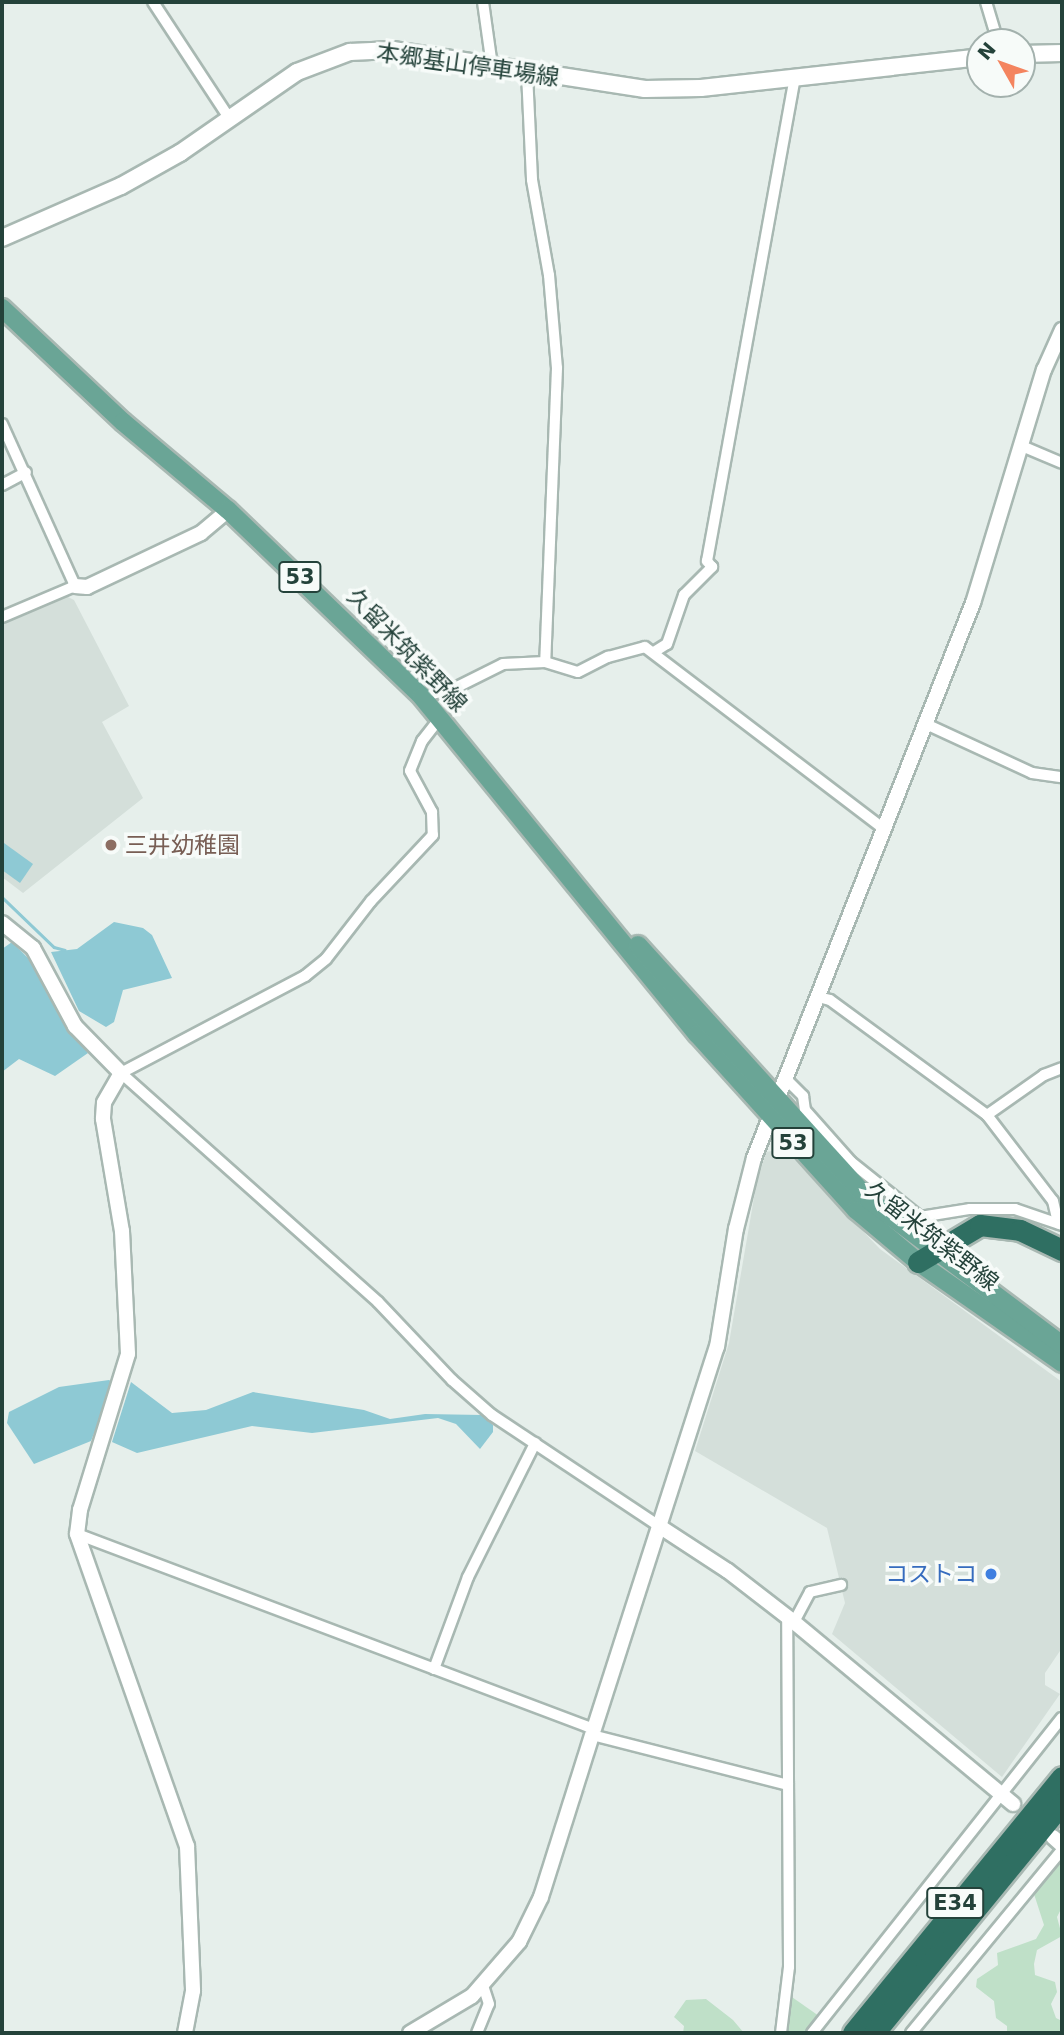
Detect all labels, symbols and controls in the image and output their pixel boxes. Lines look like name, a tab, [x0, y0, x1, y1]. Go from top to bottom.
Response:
north arrow	[966, 28, 1036, 98]
text: N	[973, 38, 1000, 64]
street label: 本郷基山停車場線	[375, 39, 561, 91]
road number: 53	[277, 560, 323, 594]
street label: 久留米筑紫野線	[341, 583, 473, 717]
place label: 三井幼稚園	[125, 831, 240, 859]
marker: 三井幼稚園	[103, 837, 119, 853]
road number: 53	[770, 1126, 816, 1160]
street label: 久留米筑紫野線	[860, 1176, 1004, 1296]
place label: コストコ	[885, 1560, 977, 1588]
marker: コストコ	[983, 1566, 999, 1582]
road number: E34	[925, 1885, 985, 1920]

